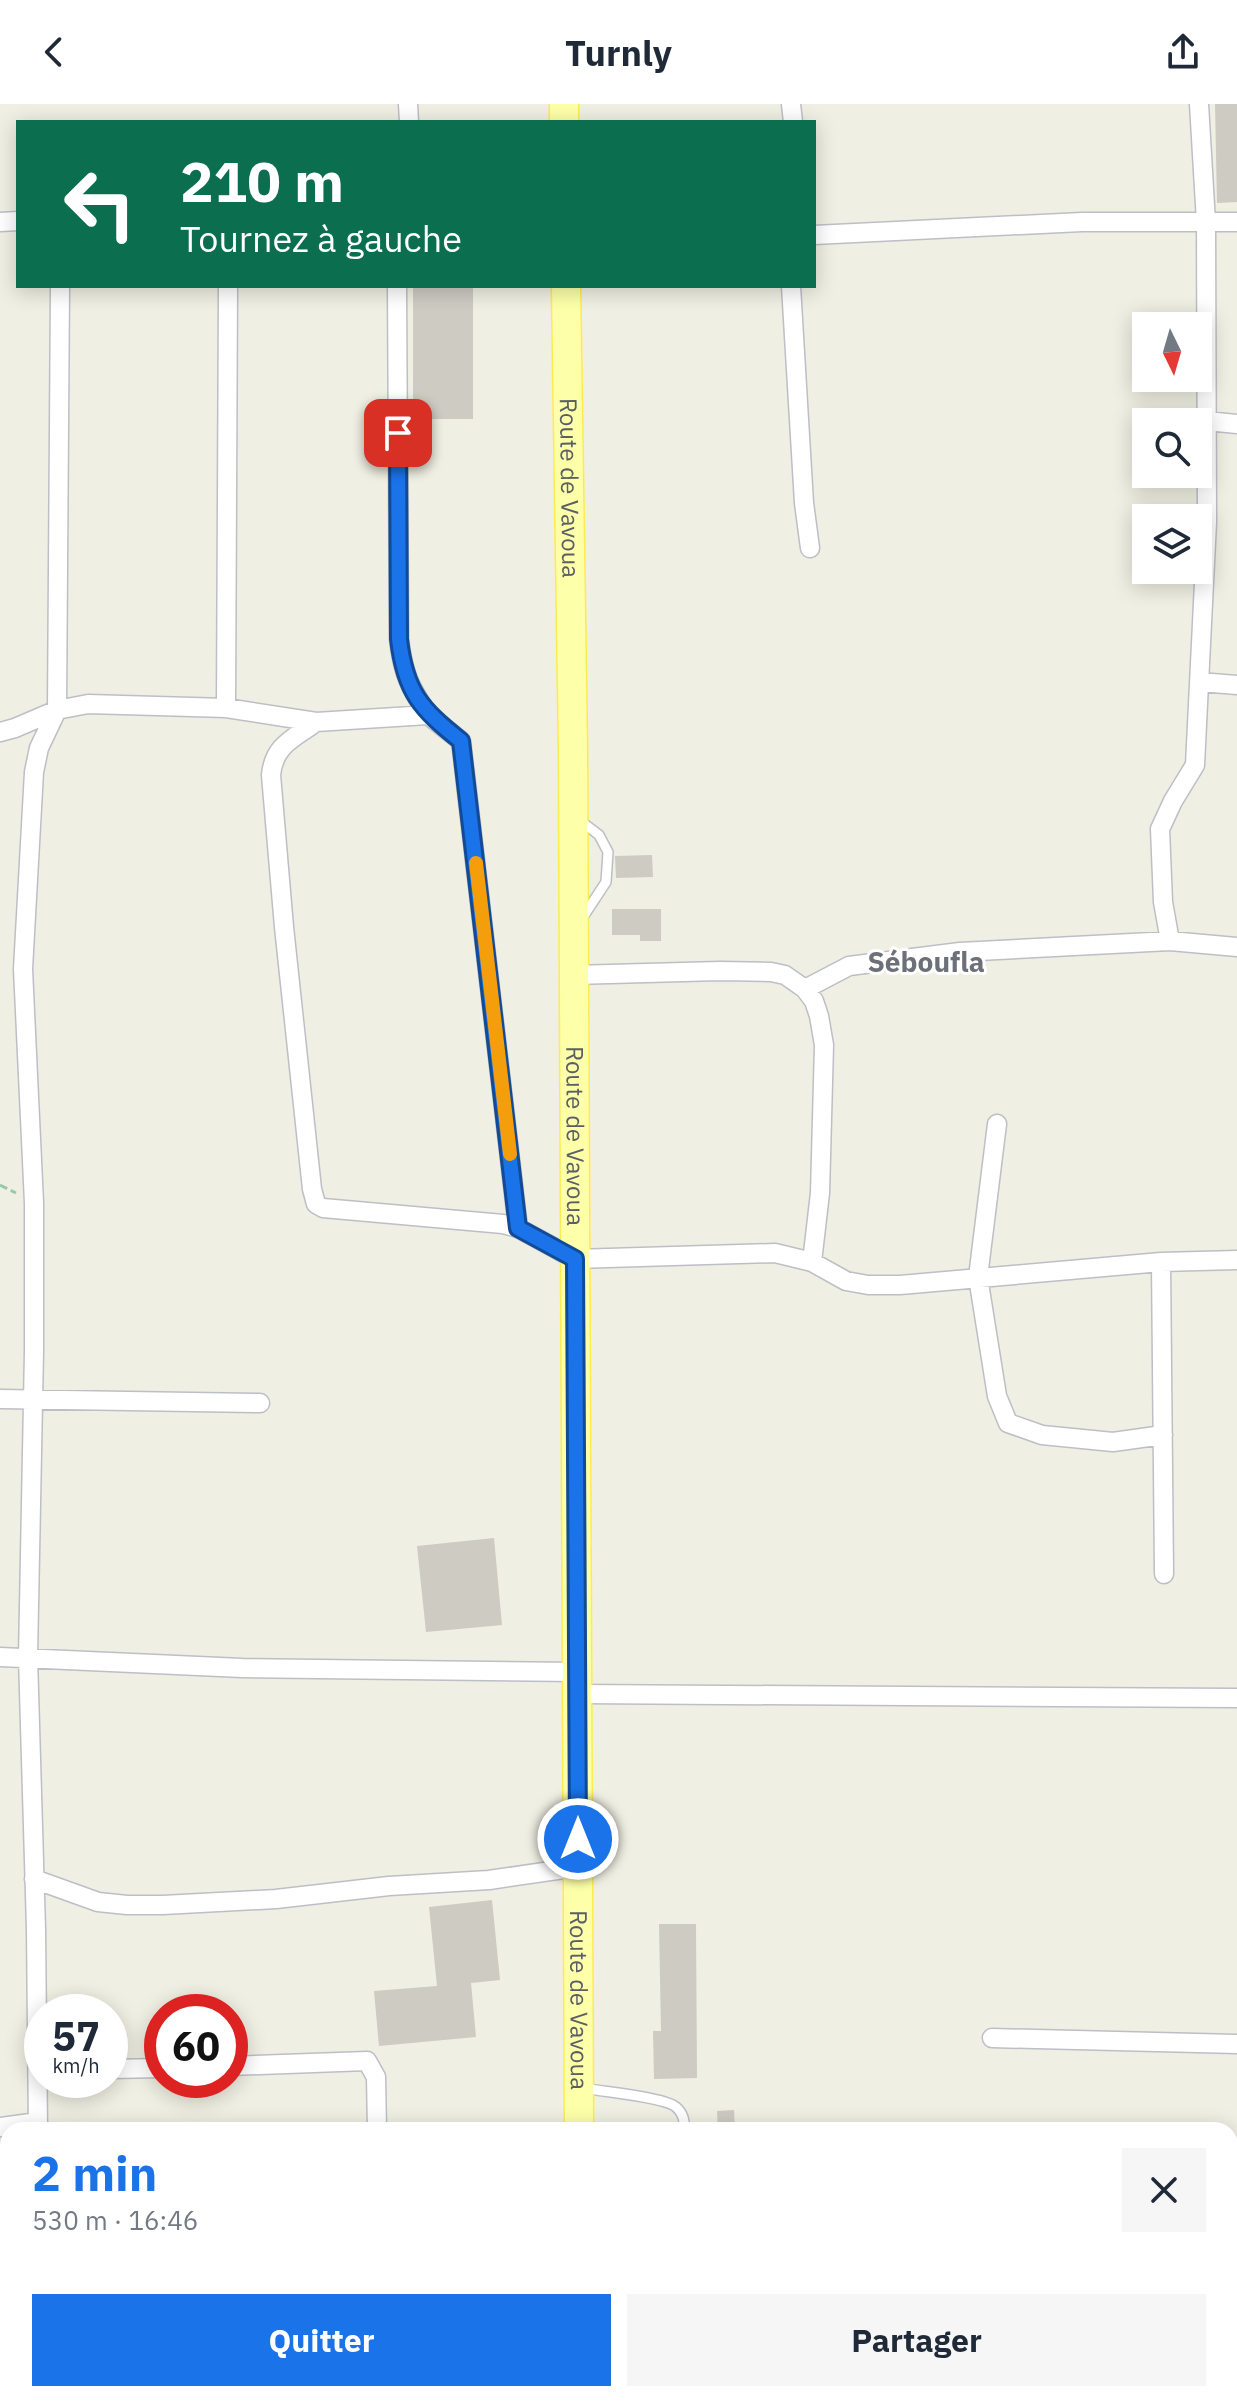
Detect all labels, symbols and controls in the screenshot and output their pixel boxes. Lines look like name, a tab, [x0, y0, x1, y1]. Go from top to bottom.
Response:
text: Turnly	[565, 29, 672, 76]
icon: back	[32, 30, 76, 74]
icon: share	[1161, 30, 1205, 74]
text: 210 m	[180, 145, 344, 217]
icon: left	[48, 152, 152, 256]
text: Tournez à gauche	[180, 215, 462, 262]
north arrow	[1132, 312, 1212, 392]
map controls	[1132, 312, 1212, 584]
street label: Route de Vavoua	[553, 398, 587, 578]
pin	[364, 399, 432, 467]
button: search	[1132, 408, 1212, 488]
icon: arrive	[376, 411, 420, 455]
button: layers	[1132, 504, 1212, 584]
district label: Séboufla	[867, 943, 985, 980]
street label: Route de Vavoua	[559, 1046, 592, 1226]
position arrow	[536, 1797, 620, 1881]
street label: Route de Vavoua	[563, 1910, 596, 2090]
speed limit sign: 60	[144, 1994, 248, 2098]
text: 57	[52, 2010, 100, 2062]
text: km/h	[52, 2052, 100, 2079]
text: 2 min	[32, 2142, 157, 2204]
button: close	[1122, 2148, 1206, 2232]
text: 530 m · 16:46	[32, 2203, 198, 2237]
button: Quitter	[32, 2294, 611, 2386]
button: Partager	[627, 2294, 1206, 2386]

